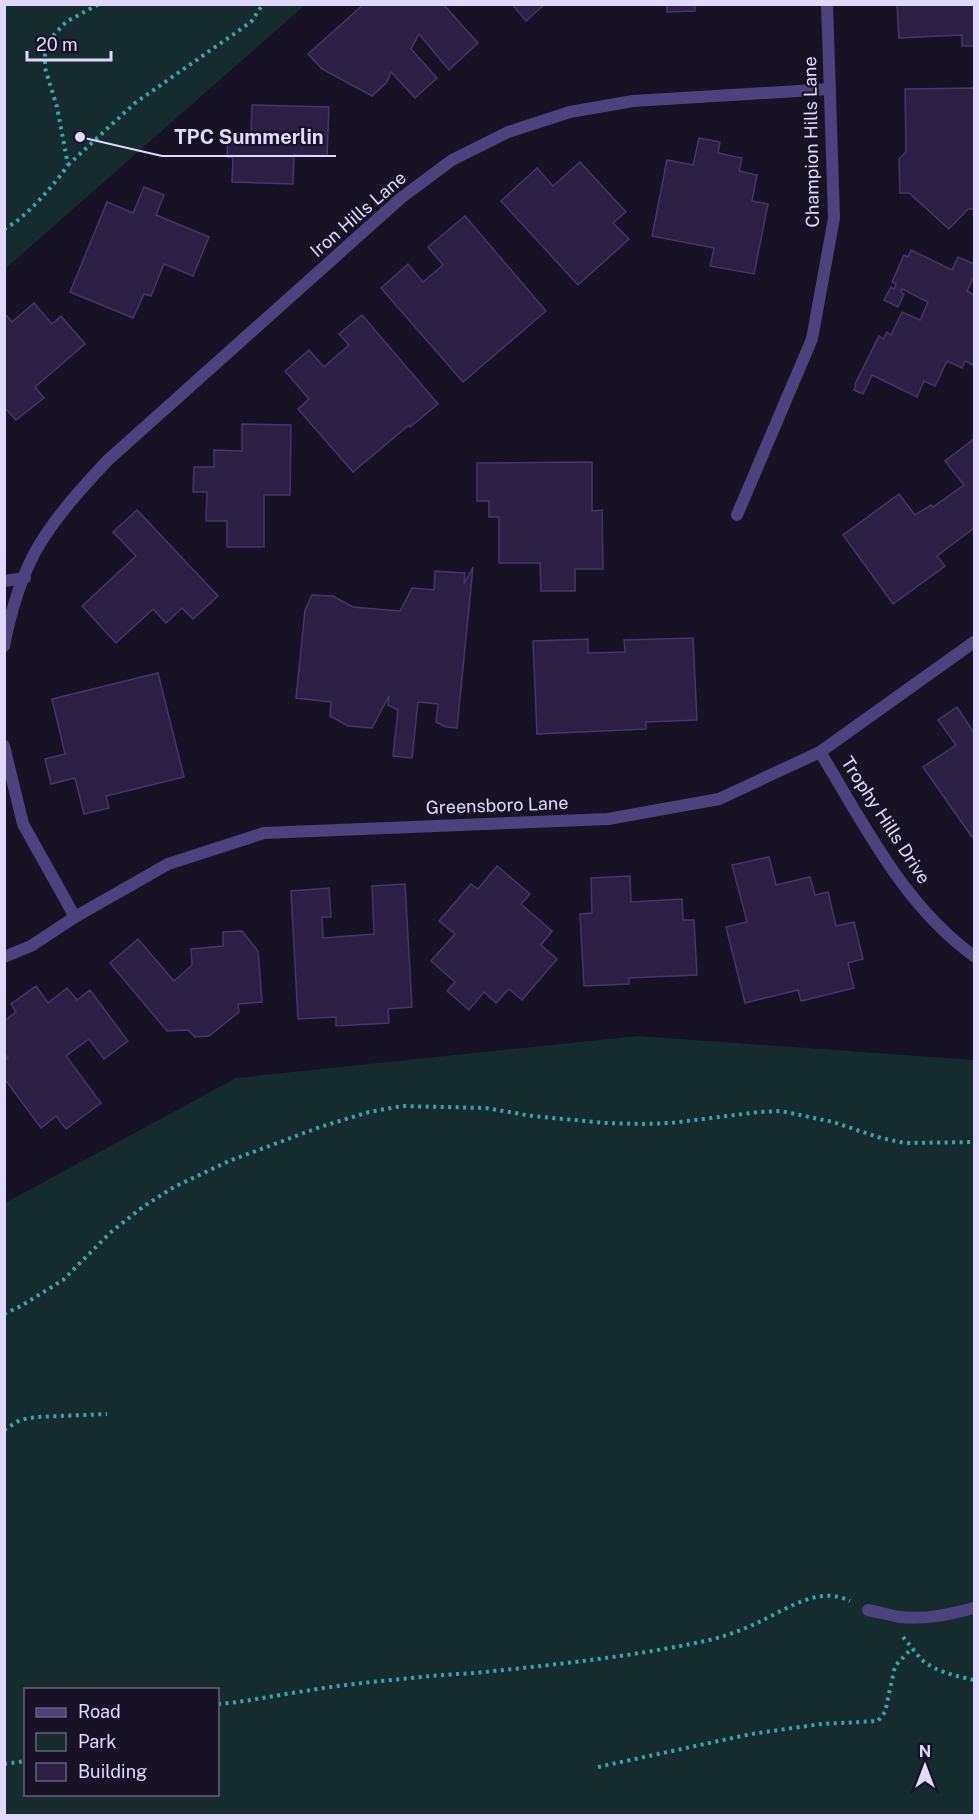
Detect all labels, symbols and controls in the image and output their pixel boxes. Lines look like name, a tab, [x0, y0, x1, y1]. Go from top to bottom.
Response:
scale bar	[27, 24, 111, 62]
text: 20 m	[36, 34, 78, 55]
street label: Champion Hills Lane	[799, 56, 823, 228]
callout: TPC Summerlin	[162, 118, 336, 156]
text: TPC Summerlin	[174, 125, 324, 149]
street label: Iron Hills Lane	[306, 167, 410, 261]
street label: Trophy Hills Drive	[837, 753, 935, 887]
street label: Greensboro Lane	[425, 792, 569, 818]
legend	[24, 1688, 219, 1796]
text: Road	[78, 1701, 121, 1722]
text: Park	[78, 1731, 116, 1752]
north arrow	[895, 1736, 955, 1796]
text: N	[919, 1742, 931, 1761]
text: Building	[78, 1761, 147, 1782]

